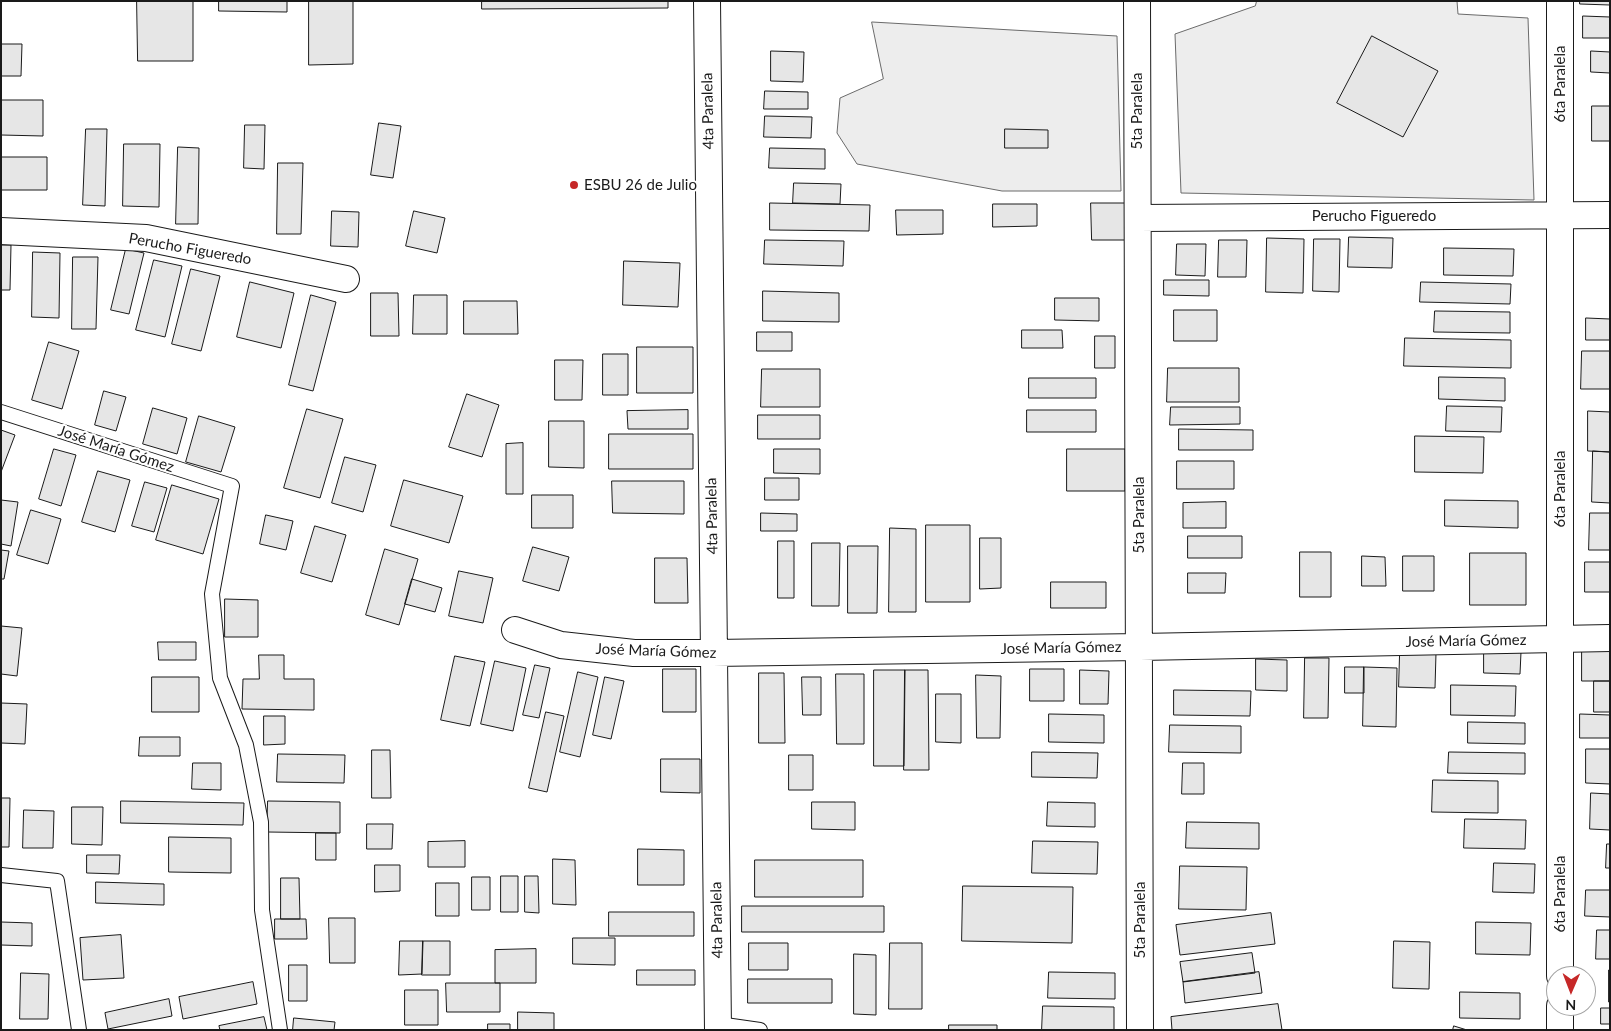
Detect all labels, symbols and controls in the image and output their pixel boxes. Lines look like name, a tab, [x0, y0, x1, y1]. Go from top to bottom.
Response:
street label: 6ta Paralela	[1551, 46, 1569, 122]
street label: 4ta Paralela	[698, 72, 718, 150]
street label: 5ta Paralela	[1128, 73, 1146, 149]
place label: ESBU 26 de Julio	[584, 176, 697, 194]
marker: ESBU 26 de Julio	[568, 179, 580, 191]
street label: Perucho Figueredo	[1312, 207, 1436, 225]
street label: Perucho Figueredo	[127, 229, 253, 269]
street label: José María Gómez	[56, 422, 176, 476]
street label: 6ta Paralela	[1551, 451, 1569, 527]
street label: 4ta Paralela	[702, 477, 722, 555]
street label: 5ta Paralela	[1130, 477, 1148, 553]
street label: José María Gómez	[1405, 631, 1527, 651]
street label: José María Gómez	[1000, 638, 1122, 658]
street label: José María Gómez	[595, 640, 717, 662]
street label: 6ta Paralela	[1551, 856, 1569, 932]
street label: 4ta Paralela	[707, 881, 727, 959]
street label: 5ta Paralela	[1131, 882, 1149, 958]
north arrow	[1546, 966, 1596, 1016]
text: N	[1565, 997, 1576, 1014]

